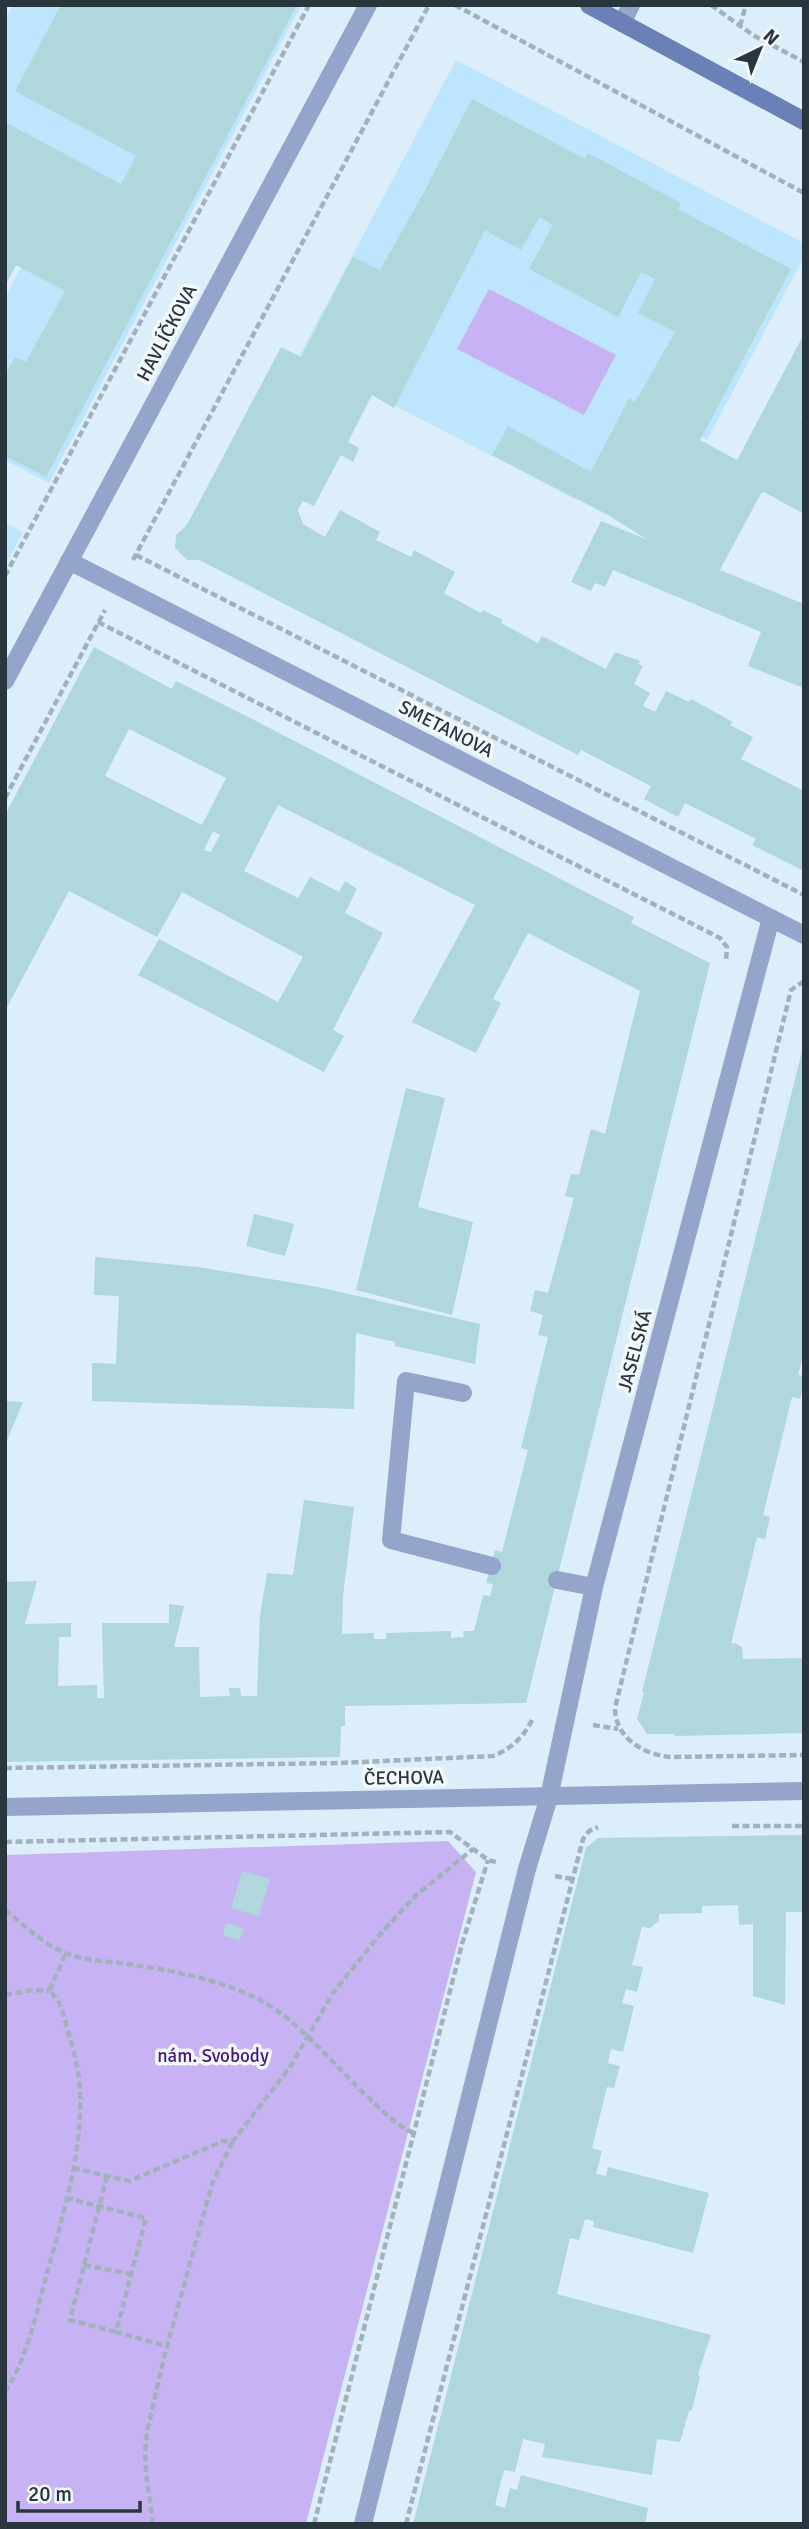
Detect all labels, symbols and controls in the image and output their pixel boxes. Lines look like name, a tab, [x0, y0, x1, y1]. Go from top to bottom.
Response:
north arrow	[725, 14, 795, 84]
text: N	[758, 24, 784, 51]
street label: HAVLÍČKOVA	[131, 280, 203, 385]
street label: SMETANOVA	[395, 695, 498, 763]
street label: JASELSKÁ	[612, 1307, 658, 1395]
street label: ČECHOVA	[364, 1764, 445, 1791]
park label: nám. Svobody	[157, 2044, 269, 2068]
scale bar	[18, 2470, 140, 2514]
text: 20 m	[28, 2481, 72, 2507]

